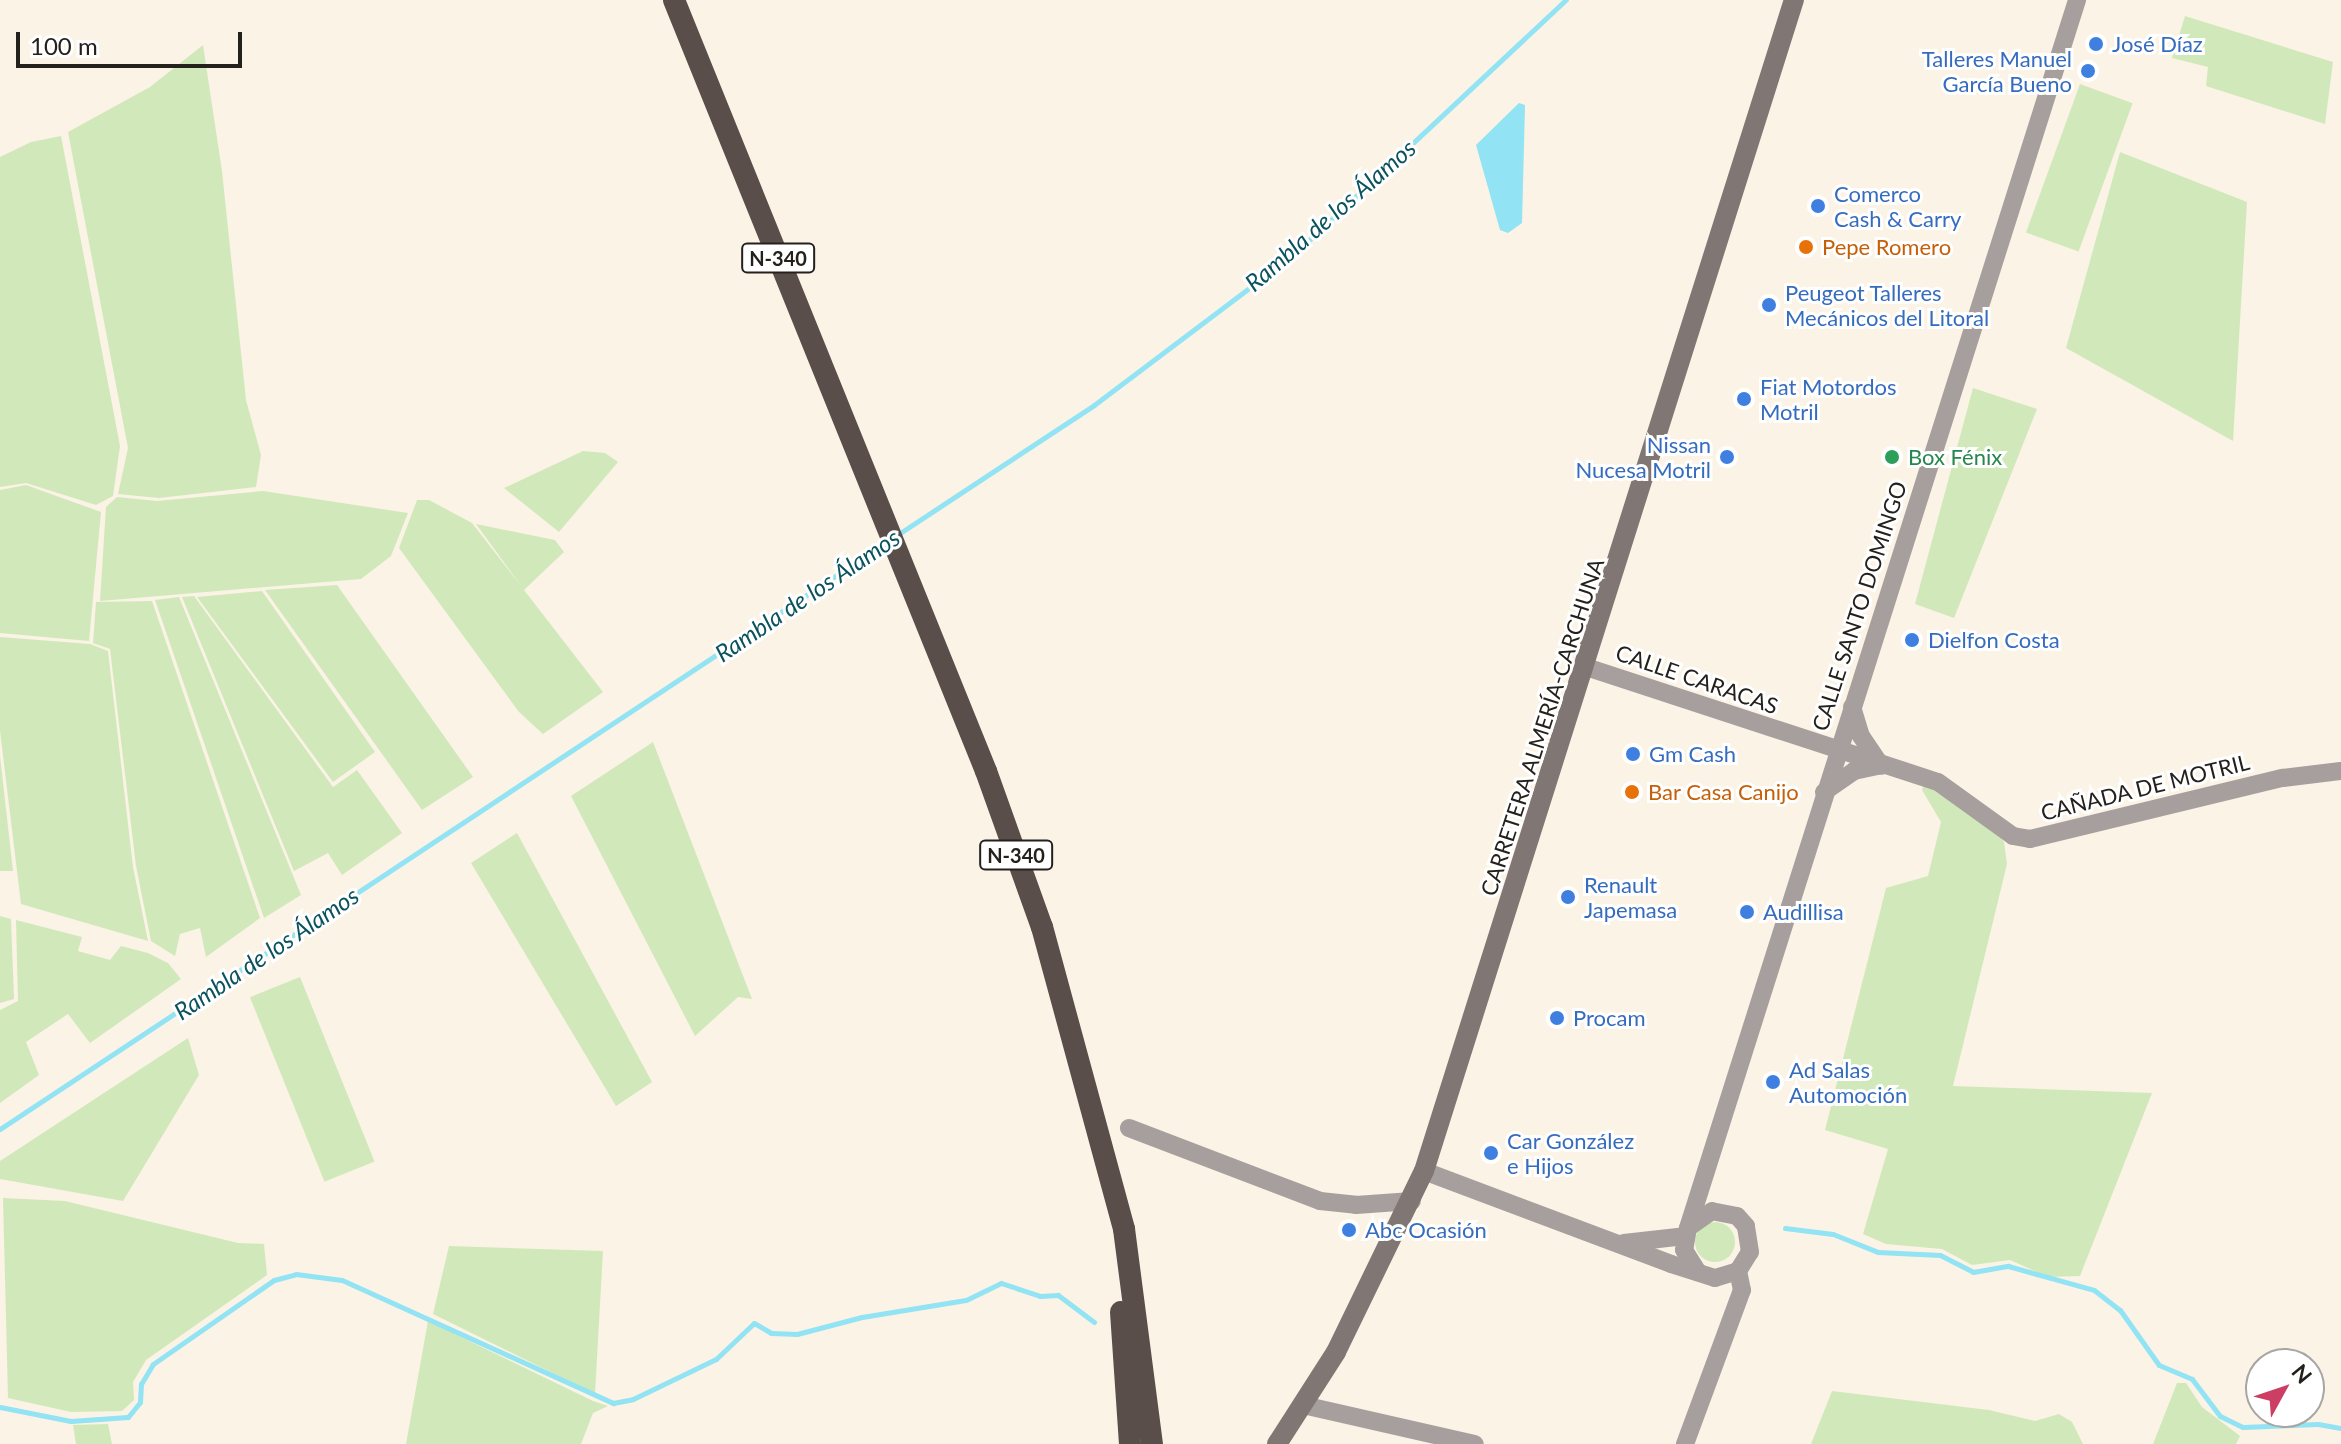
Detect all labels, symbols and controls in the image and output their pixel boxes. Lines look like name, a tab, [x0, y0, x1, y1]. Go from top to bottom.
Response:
scale bar	[20, 16, 246, 66]
text: 100 m	[30, 31, 98, 60]
place label: José Díaz	[2112, 31, 2203, 57]
marker: José Díaz	[2087, 35, 2105, 53]
place label: Talleres Manuel García Bueno	[1922, 45, 2072, 96]
marker: Talleres Manuel García Bueno	[2079, 62, 2097, 80]
water label: Rambla de los Álamos	[1239, 133, 1421, 297]
place label: Comerco Cash & Carry	[1834, 180, 1961, 232]
marker: Comerco Cash & Carry	[1809, 197, 1827, 215]
place label: Pepe Romero	[1822, 234, 1951, 260]
marker: Pepe Romero	[1797, 238, 1815, 256]
road number: N-340	[740, 242, 816, 274]
place label: Peugeot Talleres Mecánicos del Litoral	[1785, 279, 1989, 330]
marker: Peugeot Talleres Mecánicos del Litoral	[1760, 296, 1778, 314]
place label: Fiat Motordos Motril	[1760, 373, 1897, 424]
marker: Fiat Motordos Motril	[1735, 390, 1753, 408]
place label: Nissan Nucesa Motril	[1575, 431, 1711, 482]
place label: Box Fénix	[1908, 444, 2002, 470]
marker: Nissan Nucesa Motril	[1718, 448, 1736, 466]
marker: Box Fénix	[1883, 448, 1901, 466]
street label: CALLE SANTO DOMINGO	[1806, 478, 1912, 734]
water label: Rambla de los Álamos	[709, 522, 905, 668]
street label: CARRETERA ALMERÍA-CARCHUNA	[1475, 554, 1609, 900]
place label: Dielfon Costa	[1928, 627, 2060, 653]
marker: Dielfon Costa	[1903, 631, 1921, 649]
street label: CALLE CARACAS	[1612, 639, 1782, 719]
place label: Gm Cash	[1649, 741, 1736, 767]
marker: Gm Cash	[1624, 745, 1642, 763]
street label: CAÑADA DE MOTRIL	[2038, 748, 2252, 826]
place label: Bar Casa Canijo	[1648, 779, 1799, 805]
marker: Bar Casa Canijo	[1623, 783, 1641, 801]
road number: N-340	[978, 839, 1054, 871]
place label: Renault Japemasa	[1584, 871, 1677, 922]
water label: Rambla de los Álamos	[168, 880, 364, 1026]
marker: Renault Japemasa	[1559, 888, 1577, 906]
place label: Audillisa	[1763, 899, 1844, 925]
marker: Audillisa	[1738, 903, 1756, 921]
place label: Procam	[1573, 1005, 1646, 1031]
marker: Procam	[1548, 1009, 1566, 1027]
place label: Ad Salas Automoción	[1789, 1056, 1907, 1108]
marker: Ad Salas Automoción	[1764, 1073, 1782, 1091]
place label: Car González e Hijos	[1507, 1127, 1635, 1178]
marker: Car González e Hijos	[1482, 1144, 1500, 1162]
place label: Abc Ocasión	[1365, 1217, 1487, 1243]
marker: Abc Ocasión	[1340, 1221, 1358, 1239]
north arrow	[2245, 1348, 2325, 1428]
text: N	[2286, 1358, 2318, 1389]

